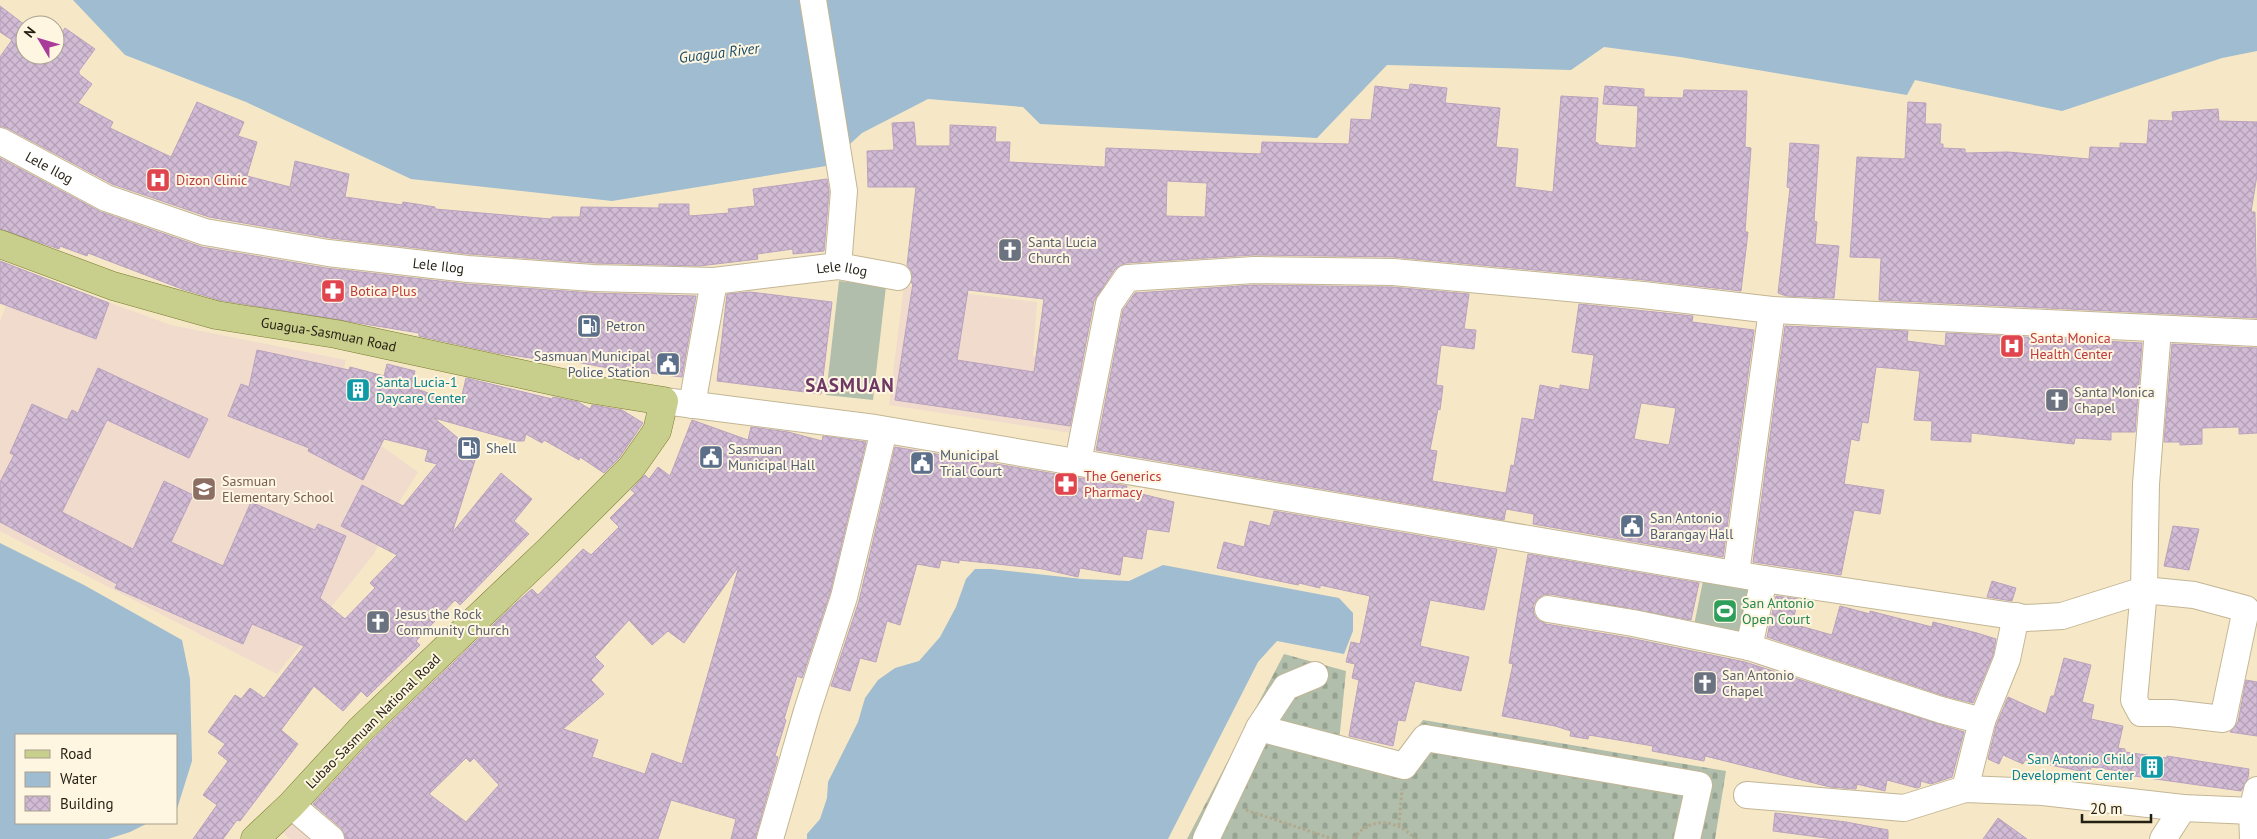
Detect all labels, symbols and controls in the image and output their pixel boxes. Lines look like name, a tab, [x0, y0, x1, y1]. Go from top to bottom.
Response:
north arrow	[15, 15, 65, 65]
text: N	[20, 23, 40, 41]
water label: Guagua River	[678, 38, 761, 67]
street label: Lele Ilog	[22, 147, 76, 188]
hospital icon: Dizon Clinic	[145, 167, 171, 193]
place label: Dizon Clinic	[176, 171, 247, 189]
place label: Santa Lucia Church	[1028, 233, 1097, 267]
church icon: Santa Lucia Church	[997, 237, 1023, 263]
street label: Lele Ilog	[412, 254, 465, 278]
street label: Lele Ilog	[815, 257, 869, 280]
pharmacy icon: Botica Plus	[320, 278, 346, 304]
place label: Botica Plus	[350, 282, 417, 300]
street label: Guagua-Sasmuan Road	[260, 313, 398, 356]
fuel station icon: Petron	[576, 313, 602, 339]
place label: Petron	[606, 317, 645, 335]
place label: Santa Monica Health Center	[2030, 329, 2113, 363]
hospital icon: Santa Monica Health Center	[1999, 333, 2025, 359]
place label: Sasmuan Municipal Police Station	[534, 347, 650, 381]
public building icon: Sasmuan Municipal Police Station	[655, 351, 681, 377]
place label: Santa Lucia-1 Daycare Center	[376, 373, 466, 407]
district label: SASMUAN	[805, 373, 895, 397]
building icon: Santa Lucia-1 Daycare Center	[345, 377, 371, 403]
place label: Santa Monica Chapel	[2074, 383, 2155, 417]
church icon: Santa Monica Chapel	[2044, 387, 2070, 413]
fuel station icon: Shell	[456, 435, 482, 461]
place label: Shell	[486, 439, 516, 457]
place label: Sasmuan Municipal Hall	[728, 440, 815, 474]
public building icon: Sasmuan Municipal Hall	[698, 444, 724, 470]
place label: Municipal Trial Court	[940, 446, 1002, 480]
public building icon: Municipal Trial Court	[909, 450, 935, 476]
place label: The Generics Pharmacy	[1084, 467, 1162, 501]
pharmacy icon: The Generics Pharmacy	[1053, 471, 1079, 497]
place label: Sasmuan Elementary School	[222, 472, 334, 506]
school or university icon: Sasmuan Elementary School	[191, 476, 217, 502]
place label: San Antonio Barangay Hall	[1650, 509, 1733, 543]
public building icon: San Antonio Barangay Hall	[1619, 513, 1645, 539]
place label: San Antonio Open Court	[1742, 594, 1814, 628]
sports icon: San Antonio Open Court	[1712, 598, 1738, 624]
place label: Jesus the Rock Community Church	[395, 605, 509, 639]
church icon: Jesus the Rock Community Church	[365, 609, 391, 635]
street label: Lubao-Sasmuan National Road	[302, 650, 444, 792]
place label: San Antonio Chapel	[1722, 666, 1794, 700]
church icon: San Antonio Chapel	[1692, 670, 1718, 696]
legend	[15, 734, 178, 824]
text: Road	[60, 744, 92, 763]
place label: San Antonio Child Development Center	[2012, 750, 2134, 784]
building icon: San Antonio Child Development Center	[2139, 754, 2165, 780]
text: Water	[60, 769, 97, 788]
scale bar	[2082, 792, 2151, 824]
text: Building	[60, 794, 114, 813]
text: 20 m	[2090, 799, 2123, 818]

